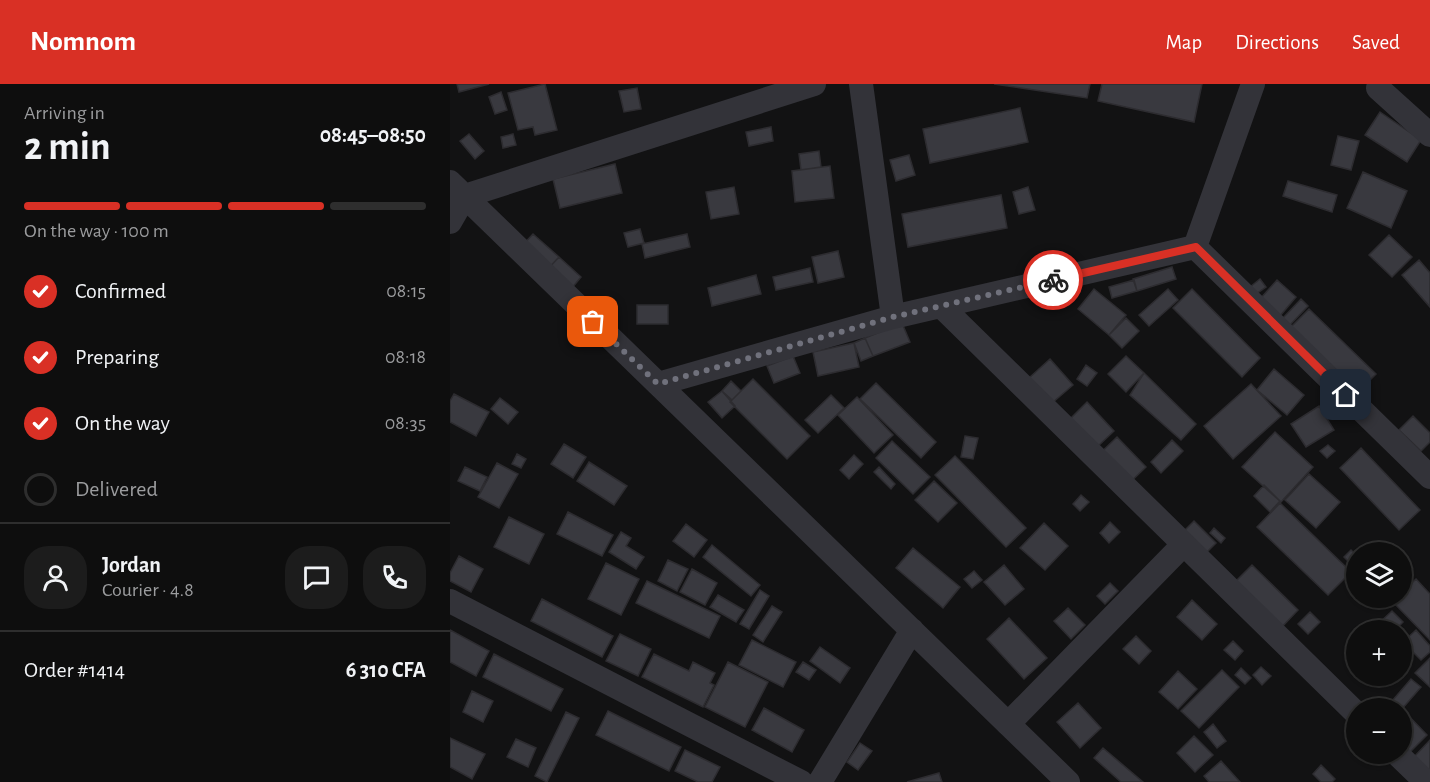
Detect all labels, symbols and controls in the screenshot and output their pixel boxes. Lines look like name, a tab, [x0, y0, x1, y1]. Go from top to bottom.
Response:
text: Nomnom	[30, 28, 136, 56]
text: Map	[1166, 32, 1202, 53]
text: Directions	[1235, 32, 1319, 53]
text: Saved	[1352, 32, 1400, 53]
text: Arriving in	[24, 103, 105, 123]
text: 08:45–08:50	[320, 124, 426, 146]
text: 2 min	[24, 128, 111, 167]
text: On the way · 100 m	[24, 221, 169, 241]
courier	[1023, 250, 1083, 310]
icon: bike	[1037, 264, 1070, 297]
icon: check	[24, 275, 57, 308]
text: Confirmed	[75, 280, 166, 302]
text: 08:15	[386, 281, 426, 301]
pin	[567, 296, 618, 347]
icon: bag	[576, 305, 609, 338]
icon: check	[24, 341, 57, 374]
text: Preparing	[75, 346, 159, 368]
text: 08:18	[385, 347, 426, 367]
pin	[1320, 369, 1371, 420]
icon: home	[1329, 378, 1362, 411]
icon: check	[24, 407, 57, 440]
text: On the way	[75, 412, 170, 434]
text: 08:35	[385, 413, 426, 433]
text: Delivered	[75, 478, 158, 500]
map controls	[1346, 542, 1412, 764]
button: layers	[1346, 542, 1412, 608]
button: person	[24, 546, 87, 609]
button: chat	[285, 546, 348, 609]
button: phone	[363, 546, 426, 609]
text: Jordan	[102, 554, 161, 576]
text: Courier · 4.8	[102, 580, 194, 600]
button: +	[1346, 620, 1412, 686]
text: Order #1414	[24, 659, 125, 681]
text: 6 310 CFA	[346, 659, 426, 681]
button: −	[1346, 698, 1412, 764]

